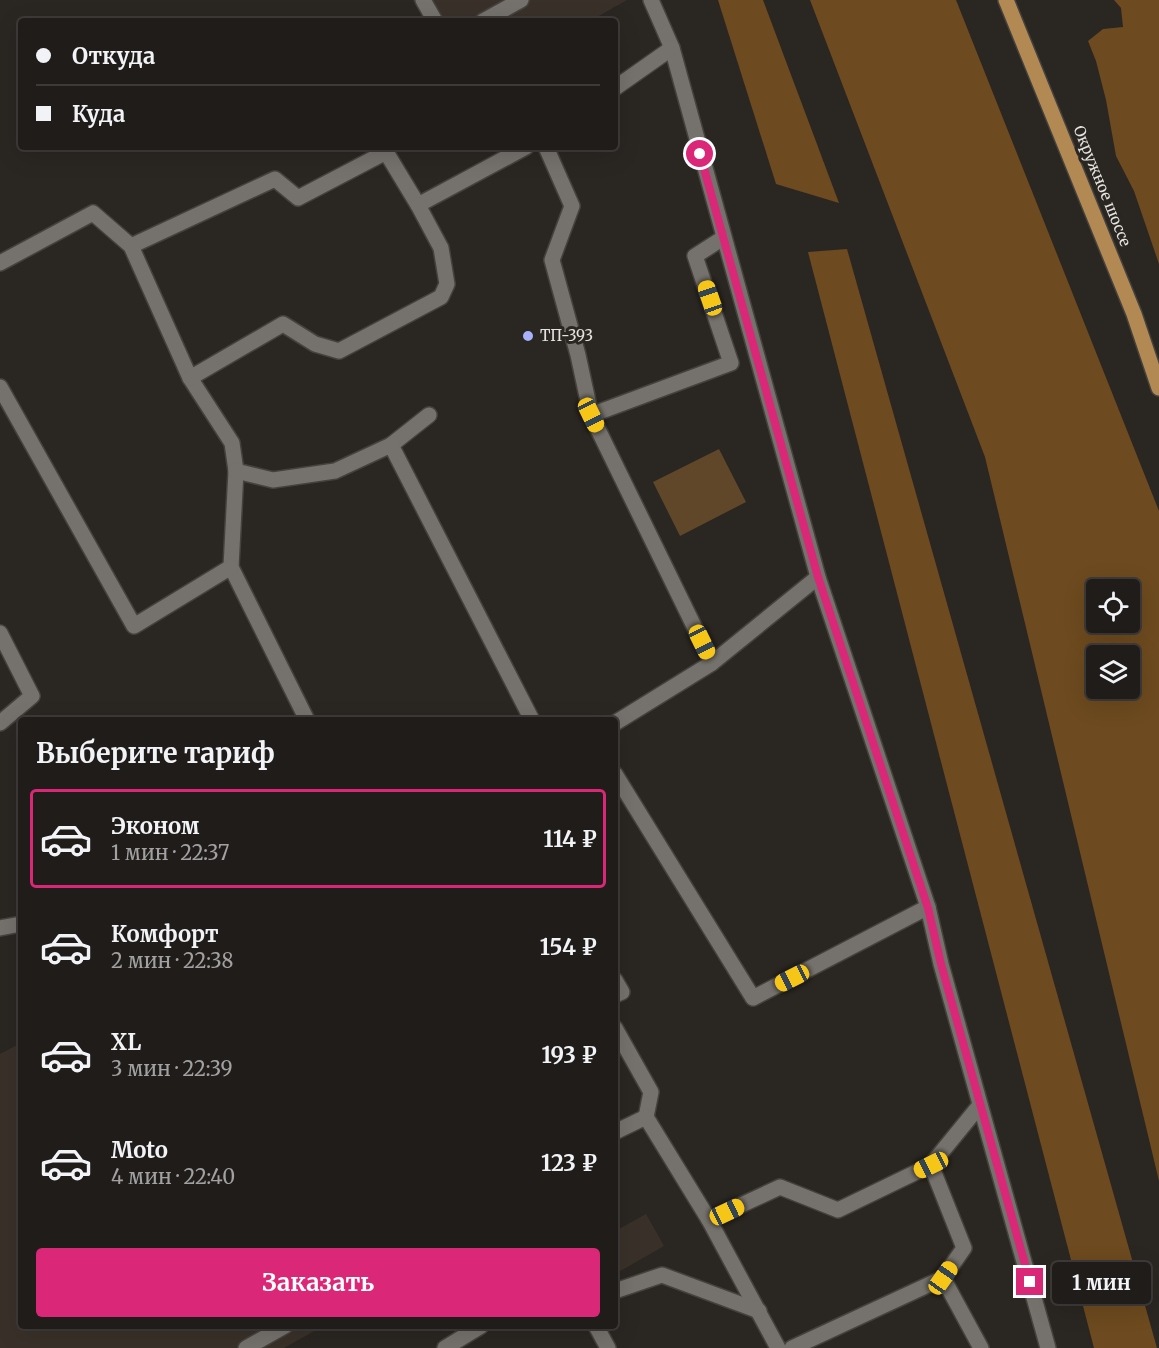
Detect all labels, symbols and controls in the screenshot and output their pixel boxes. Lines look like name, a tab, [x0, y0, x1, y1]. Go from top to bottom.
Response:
text: Откуда	[72, 42, 155, 70]
text: Куда	[72, 100, 125, 128]
street label: Окружное шоссе	[1070, 123, 1135, 249]
route start	[686, 140, 713, 167]
car	[696, 278, 724, 318]
place label: ТП-393	[540, 326, 593, 345]
marker: ТП-393	[521, 329, 535, 343]
car	[575, 395, 607, 435]
map controls	[1086, 579, 1140, 699]
button: locate	[1086, 579, 1140, 633]
car	[686, 622, 718, 662]
button: layers	[1086, 645, 1140, 699]
text: Выберите тариф	[36, 736, 275, 770]
icon: car	[39, 812, 93, 866]
text: Эконом	[111, 812, 199, 840]
text: 114 ₽	[543, 825, 597, 853]
text: 1 мин · 22:37	[111, 840, 230, 865]
icon: car	[39, 920, 93, 974]
text: Комфорт	[111, 920, 219, 948]
text: 154 ₽	[540, 933, 597, 961]
text: 2 мин · 22:38	[111, 948, 233, 973]
car	[772, 962, 812, 994]
icon: car	[39, 1028, 93, 1082]
text: XL	[111, 1028, 141, 1056]
text: 193 ₽	[541, 1041, 597, 1069]
text: 3 мин · 22:39	[111, 1056, 233, 1081]
icon: car	[39, 1136, 93, 1190]
text: Moto	[111, 1136, 168, 1164]
text: 123 ₽	[541, 1149, 597, 1177]
car	[911, 1149, 951, 1181]
text: 4 мин · 22:40	[111, 1164, 235, 1189]
car	[707, 1196, 747, 1228]
button: Заказать	[36, 1248, 600, 1317]
car	[925, 1258, 961, 1298]
callout: 1 мин	[1051, 1261, 1150, 1303]
route end	[1016, 1268, 1043, 1295]
text: 1 мин	[1072, 1270, 1131, 1295]

